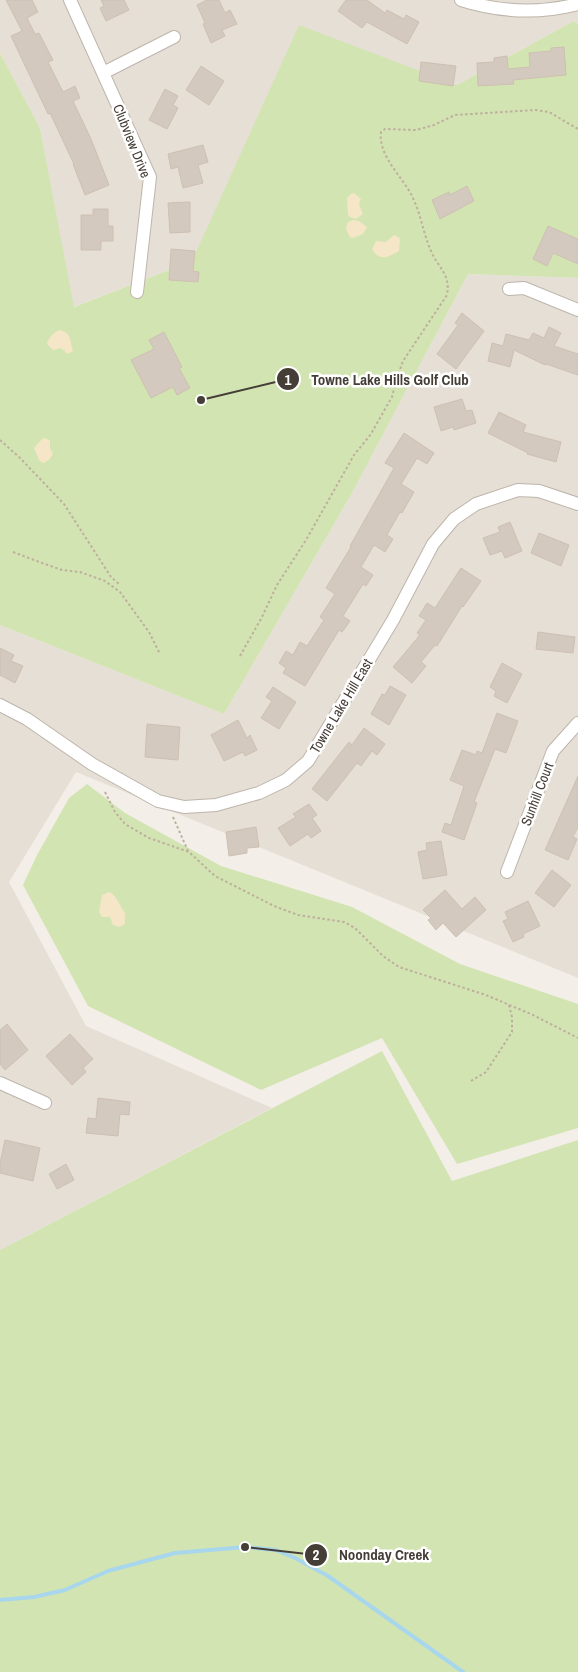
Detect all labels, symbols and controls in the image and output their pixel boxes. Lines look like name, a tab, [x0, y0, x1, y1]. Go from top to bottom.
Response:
street label: Clubview Drive	[109, 102, 155, 180]
callout: Towne Lake Hills Golf Club	[276, 364, 479, 394]
text: 1	[285, 369, 292, 390]
text: Towne Lake Hills Golf Club	[311, 369, 469, 390]
street label: Towne Lake Hill East	[306, 655, 376, 757]
street label: Sunhill Court	[517, 760, 557, 828]
callout: Noonday Creek	[304, 1540, 439, 1570]
text: 2	[313, 1544, 320, 1565]
text: Noonday Creek	[339, 1544, 429, 1565]

